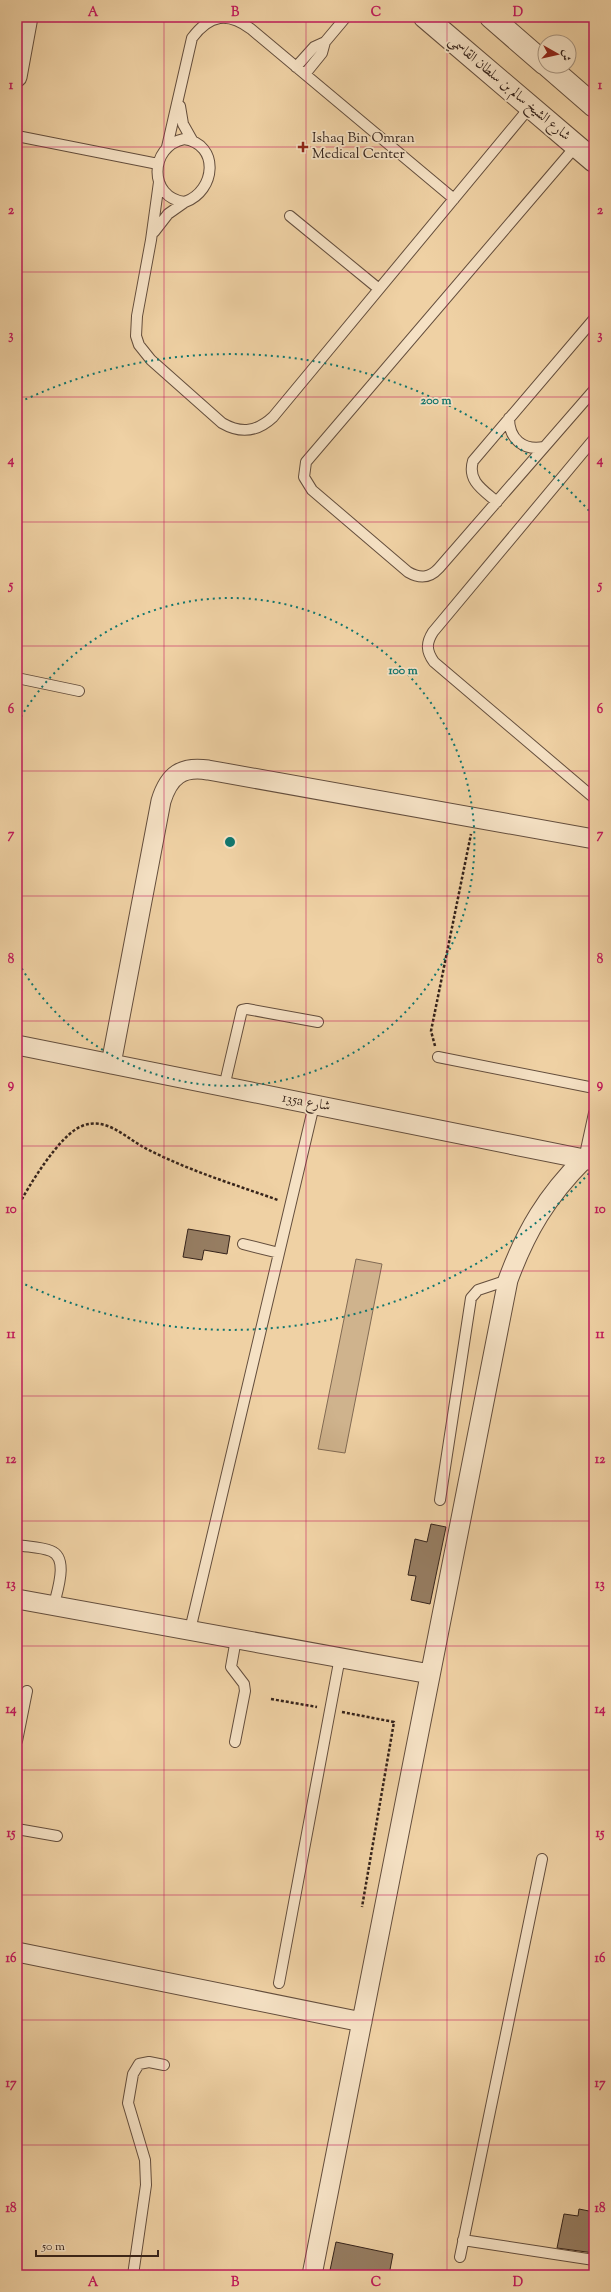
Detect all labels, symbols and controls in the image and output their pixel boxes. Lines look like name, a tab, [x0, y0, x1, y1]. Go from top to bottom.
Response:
text: A	[88, 4, 99, 22]
text: B	[231, 4, 240, 22]
text: C	[371, 4, 381, 22]
text: D	[513, 4, 523, 22]
street label: شارع الشيخ سالم بن سلطان القاسمي	[444, 33, 574, 145]
north arrow	[537, 34, 577, 74]
text: 1	[9, 77, 14, 95]
text: 1	[598, 77, 603, 95]
place label: Ishaq Bin Omran Medical Center	[312, 129, 415, 165]
marker: Ishaq Bin Omran Medical Center	[297, 141, 309, 153]
text: 2	[8, 202, 15, 220]
text: 2	[597, 202, 604, 220]
text: 3	[8, 327, 14, 345]
text: 3	[597, 327, 603, 345]
text: 200 m	[421, 392, 451, 410]
text: 4	[7, 452, 15, 470]
text: 4	[596, 452, 604, 470]
text: 5	[8, 577, 14, 595]
text: 5	[597, 577, 603, 595]
text: 100 m	[387, 662, 418, 680]
text: 6	[8, 701, 15, 719]
text: 6	[597, 701, 604, 719]
text: 7	[8, 826, 15, 844]
text: 7	[597, 826, 604, 844]
centre of rings	[223, 835, 237, 849]
text: 8	[8, 951, 15, 969]
text: 8	[597, 951, 604, 969]
text: 9	[8, 1076, 15, 1094]
text: 9	[597, 1076, 604, 1094]
street label: 135a شارع	[280, 1089, 332, 1117]
text: 10	[5, 1201, 17, 1219]
text: 10	[594, 1201, 606, 1219]
text: 11	[7, 1326, 16, 1344]
text: 11	[596, 1326, 605, 1344]
text: 12	[6, 1451, 17, 1469]
text: 12	[595, 1451, 606, 1469]
text: 13	[6, 1576, 16, 1594]
text: 13	[595, 1576, 605, 1594]
text: 14	[6, 1701, 17, 1719]
text: 14	[595, 1701, 606, 1719]
text: 15	[7, 1825, 16, 1843]
text: 15	[596, 1825, 605, 1843]
text: 16	[6, 1950, 17, 1968]
text: 16	[595, 1950, 606, 1968]
text: 17	[6, 2075, 17, 2093]
text: 17	[595, 2075, 606, 2093]
text: 18	[6, 2200, 17, 2218]
text: 18	[595, 2200, 606, 2218]
scale bar	[36, 2232, 158, 2258]
text: 50 m	[41, 2238, 65, 2256]
text: A	[88, 2274, 99, 2292]
text: B	[231, 2274, 240, 2292]
text: C	[371, 2274, 381, 2292]
text: D	[513, 2274, 523, 2292]

